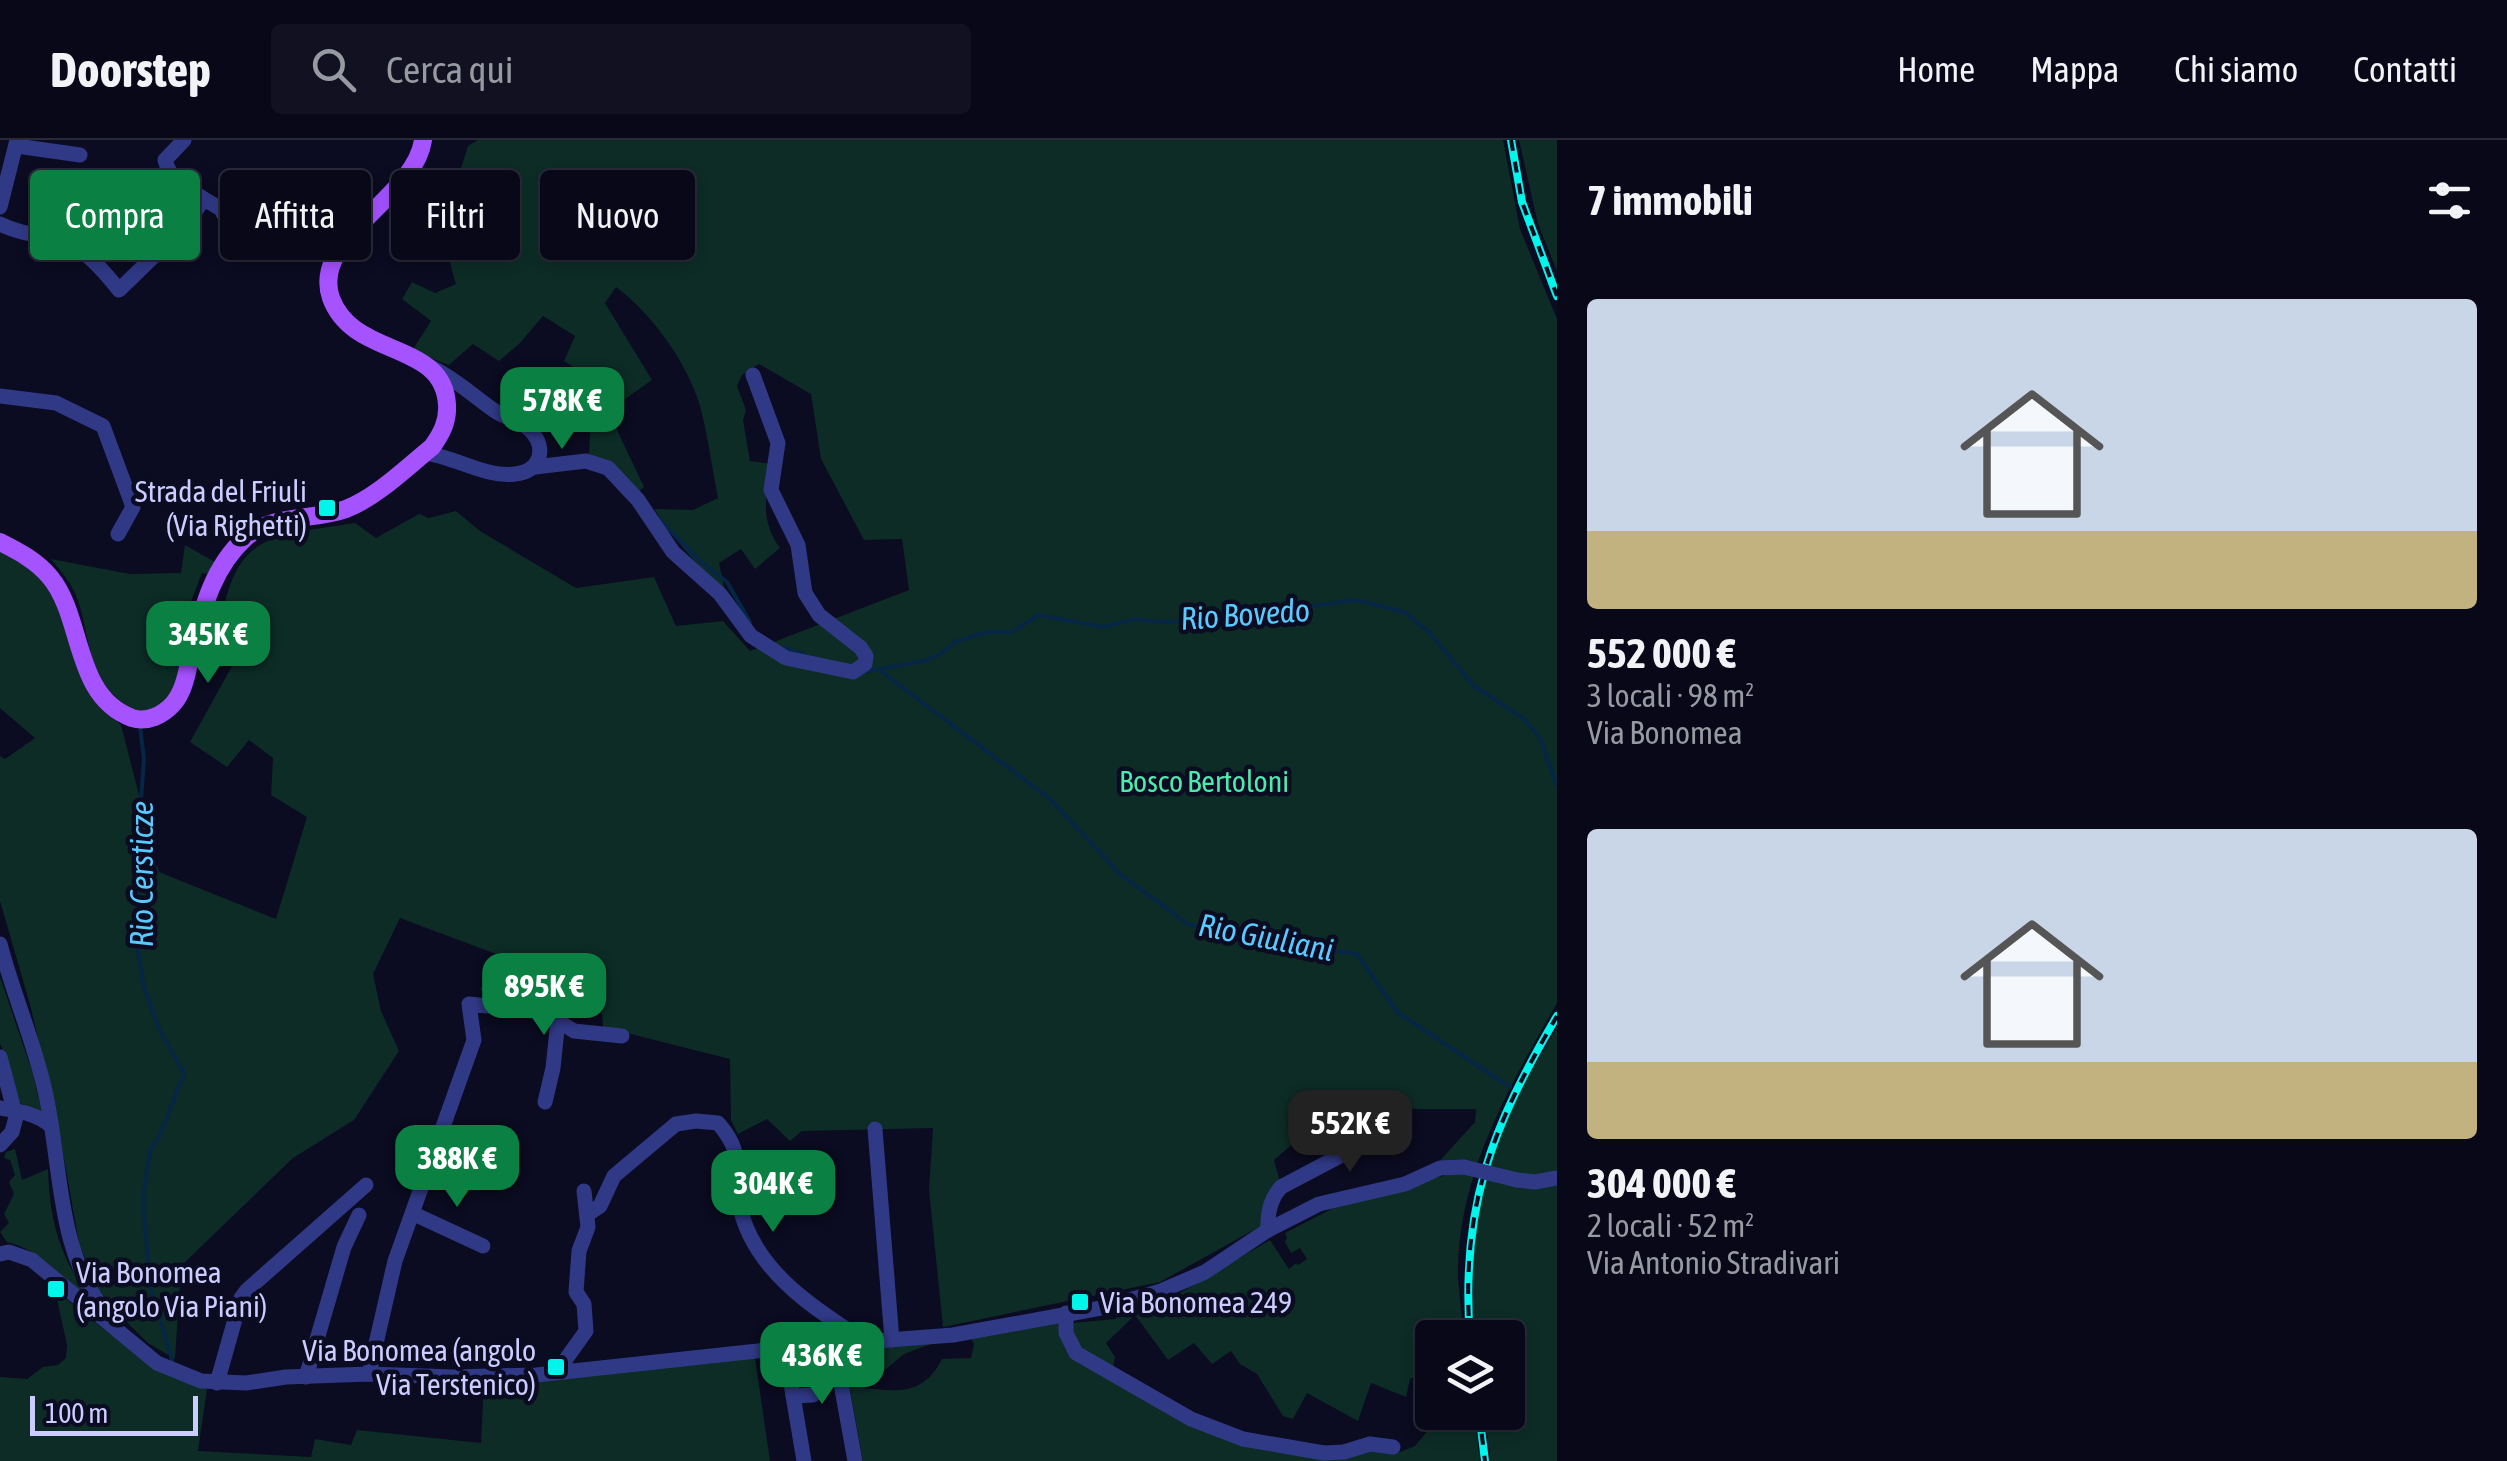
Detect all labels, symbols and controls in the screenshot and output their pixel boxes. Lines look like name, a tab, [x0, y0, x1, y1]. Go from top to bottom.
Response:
search box	[271, 24, 971, 114]
text: Doorstep	[50, 42, 211, 97]
icon: search	[306, 42, 361, 97]
text: Cerca qui	[386, 48, 514, 91]
text: Home	[1897, 49, 1975, 89]
text: Mappa	[2030, 49, 2119, 89]
text: Chi siamo	[2174, 49, 2298, 89]
text: Contatti	[2353, 49, 2457, 89]
chip: Compra	[30, 170, 200, 260]
chip: Affitta	[220, 170, 371, 260]
chip: Filtri	[391, 170, 520, 260]
chip: Nuovo	[540, 170, 695, 260]
icon: filters	[2422, 173, 2477, 228]
text: 7 immobili	[1587, 176, 1753, 224]
icon: home	[1942, 364, 2122, 544]
pin: 578K €	[481, 367, 643, 452]
text: 578K €	[522, 381, 602, 418]
place label: Strada del Friuli (Via Righetti)	[135, 474, 307, 542]
marker: Strada del Friuli (Via Righetti)	[316, 497, 338, 519]
water label: Rio Bovedo	[1179, 591, 1311, 637]
pin: 345K €	[127, 601, 289, 686]
text: 345K €	[168, 615, 248, 652]
text: 552 000 €	[1587, 629, 1736, 677]
text: 3 locali · 98 m²	[1587, 677, 1754, 714]
text: Via Bonomea	[1587, 714, 1743, 751]
park label: Bosco Bertoloni	[1119, 764, 1289, 798]
water label: Rio Cersticze	[123, 801, 160, 947]
icon: home	[1942, 894, 2122, 1074]
water label: Rio Giuliani	[1196, 906, 1336, 968]
pin: 895K €	[463, 953, 625, 1038]
text: 895K €	[504, 967, 584, 1004]
pin: 552K €	[1269, 1090, 1431, 1175]
text: 552K €	[1310, 1104, 1390, 1141]
pin: 388K €	[376, 1125, 538, 1210]
text: 388K €	[417, 1139, 497, 1176]
pin: 304K €	[692, 1150, 854, 1235]
text: 304 000 €	[1587, 1159, 1736, 1207]
text: 304K €	[733, 1164, 813, 1201]
text: 2 locali · 52 m²	[1587, 1207, 1754, 1244]
text: Via Antonio Stradivari	[1587, 1244, 1840, 1281]
place label: Via Bonomea (angolo Via Piani)	[76, 1255, 267, 1323]
marker: Via Bonomea (angolo Via Piani)	[45, 1278, 67, 1300]
place label: Via Bonomea 249	[1100, 1285, 1292, 1319]
marker: Via Bonomea 249	[1069, 1291, 1091, 1313]
map controls	[1415, 1320, 1525, 1430]
button: layers	[1415, 1320, 1525, 1430]
pin: 436K €	[741, 1322, 903, 1407]
place label: Via Bonomea (angolo Via Terstenico)	[302, 1333, 536, 1401]
text: 436K €	[782, 1336, 862, 1373]
marker: Via Bonomea (angolo Via Terstenico)	[545, 1356, 567, 1378]
scale bar	[30, 1391, 198, 1436]
text: 100 m	[45, 1397, 108, 1429]

